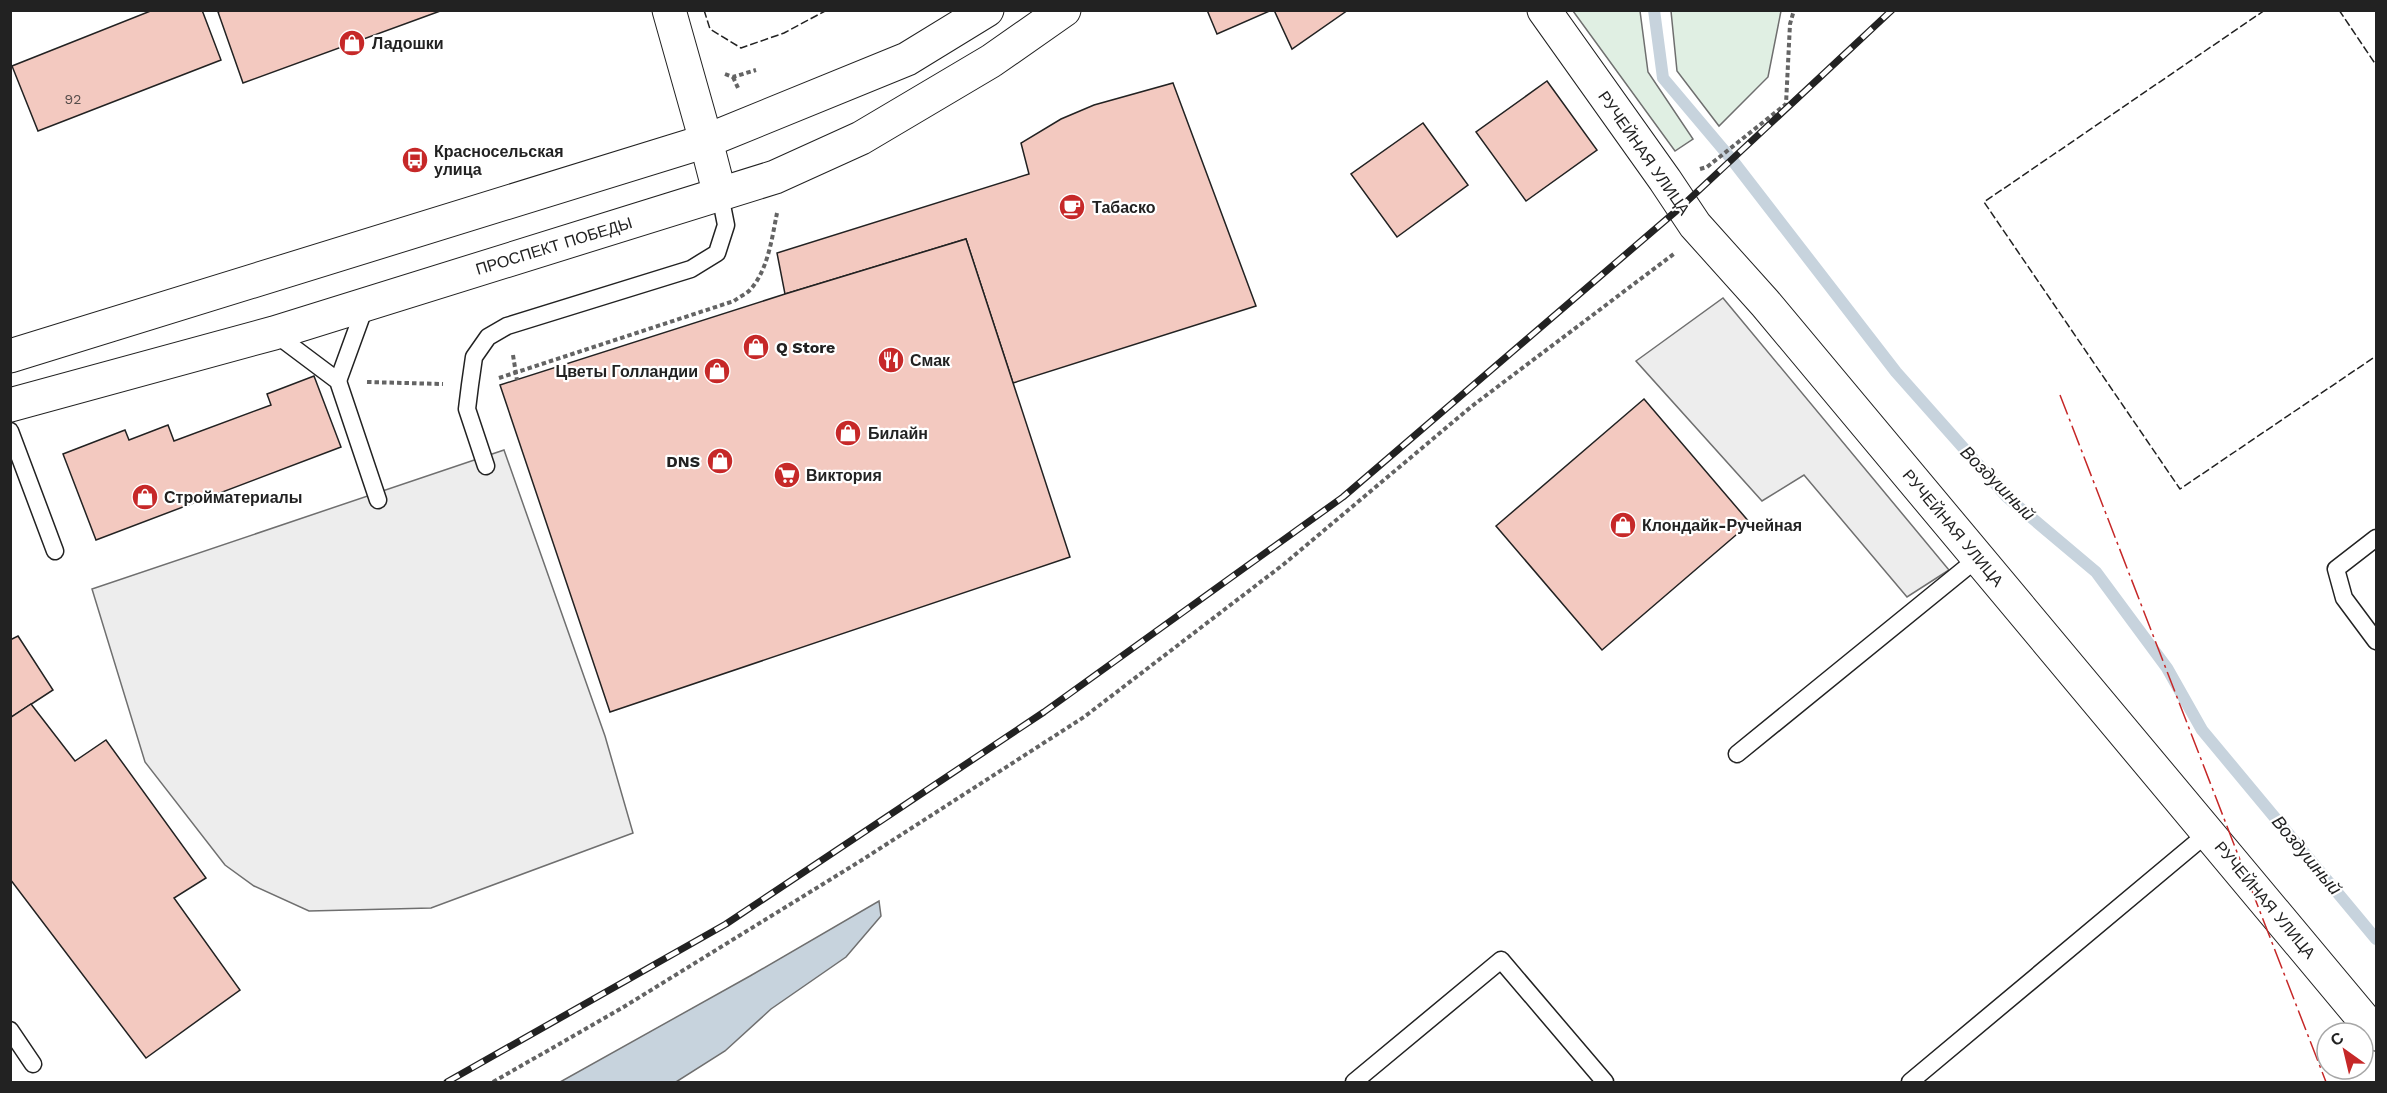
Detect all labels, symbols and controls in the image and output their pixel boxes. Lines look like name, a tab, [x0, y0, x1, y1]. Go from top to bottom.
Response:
shop icon: Ладошки	[337, 28, 367, 58]
place label: Ладошки	[372, 34, 444, 53]
street label: РУЧЕЙНАЯ УЛИЦА	[1594, 87, 1694, 219]
house number: 92	[65, 91, 81, 107]
place label: Красносельская улица	[434, 142, 564, 179]
bus stop icon: Красносельская улица	[400, 145, 430, 175]
cafe icon: Табаско	[1057, 192, 1087, 222]
place label: Табаско	[1092, 198, 1156, 217]
street label: ПРОСПЕКТ ПОБЕДЫ	[473, 213, 635, 279]
shop icon: Q Store	[741, 332, 771, 362]
place label: Q Store	[776, 338, 835, 357]
restaurant icon: Смак	[876, 345, 906, 375]
place label: Смак	[910, 351, 951, 370]
shop icon: Цветы Голландии	[702, 356, 732, 386]
place label: Цветы Голландии	[556, 362, 698, 381]
shop icon: Билайн	[833, 418, 863, 448]
place label: Билайн	[868, 424, 928, 443]
water label: Воздушный	[1956, 441, 2040, 525]
shop icon: DNS	[705, 446, 735, 476]
place label: DNS	[666, 452, 700, 471]
supermarket icon: Виктория	[772, 460, 802, 490]
place label: Виктория	[806, 466, 882, 485]
street label: РУЧЕЙНАЯ УЛИЦА	[1899, 466, 2008, 591]
shop icon: Стройматериалы	[130, 482, 160, 512]
place label: Стройматериалы	[164, 488, 302, 507]
shop icon: Клондайк-Ручейная	[1608, 510, 1638, 540]
place label: Клондайк-Ручейная	[1642, 516, 1802, 535]
water label: Воздушный	[2268, 811, 2346, 899]
street label: РУЧЕЙНАЯ УЛИЦА	[2211, 838, 2320, 963]
north arrow	[2315, 1021, 2375, 1081]
text: С	[2327, 1028, 2347, 1050]

